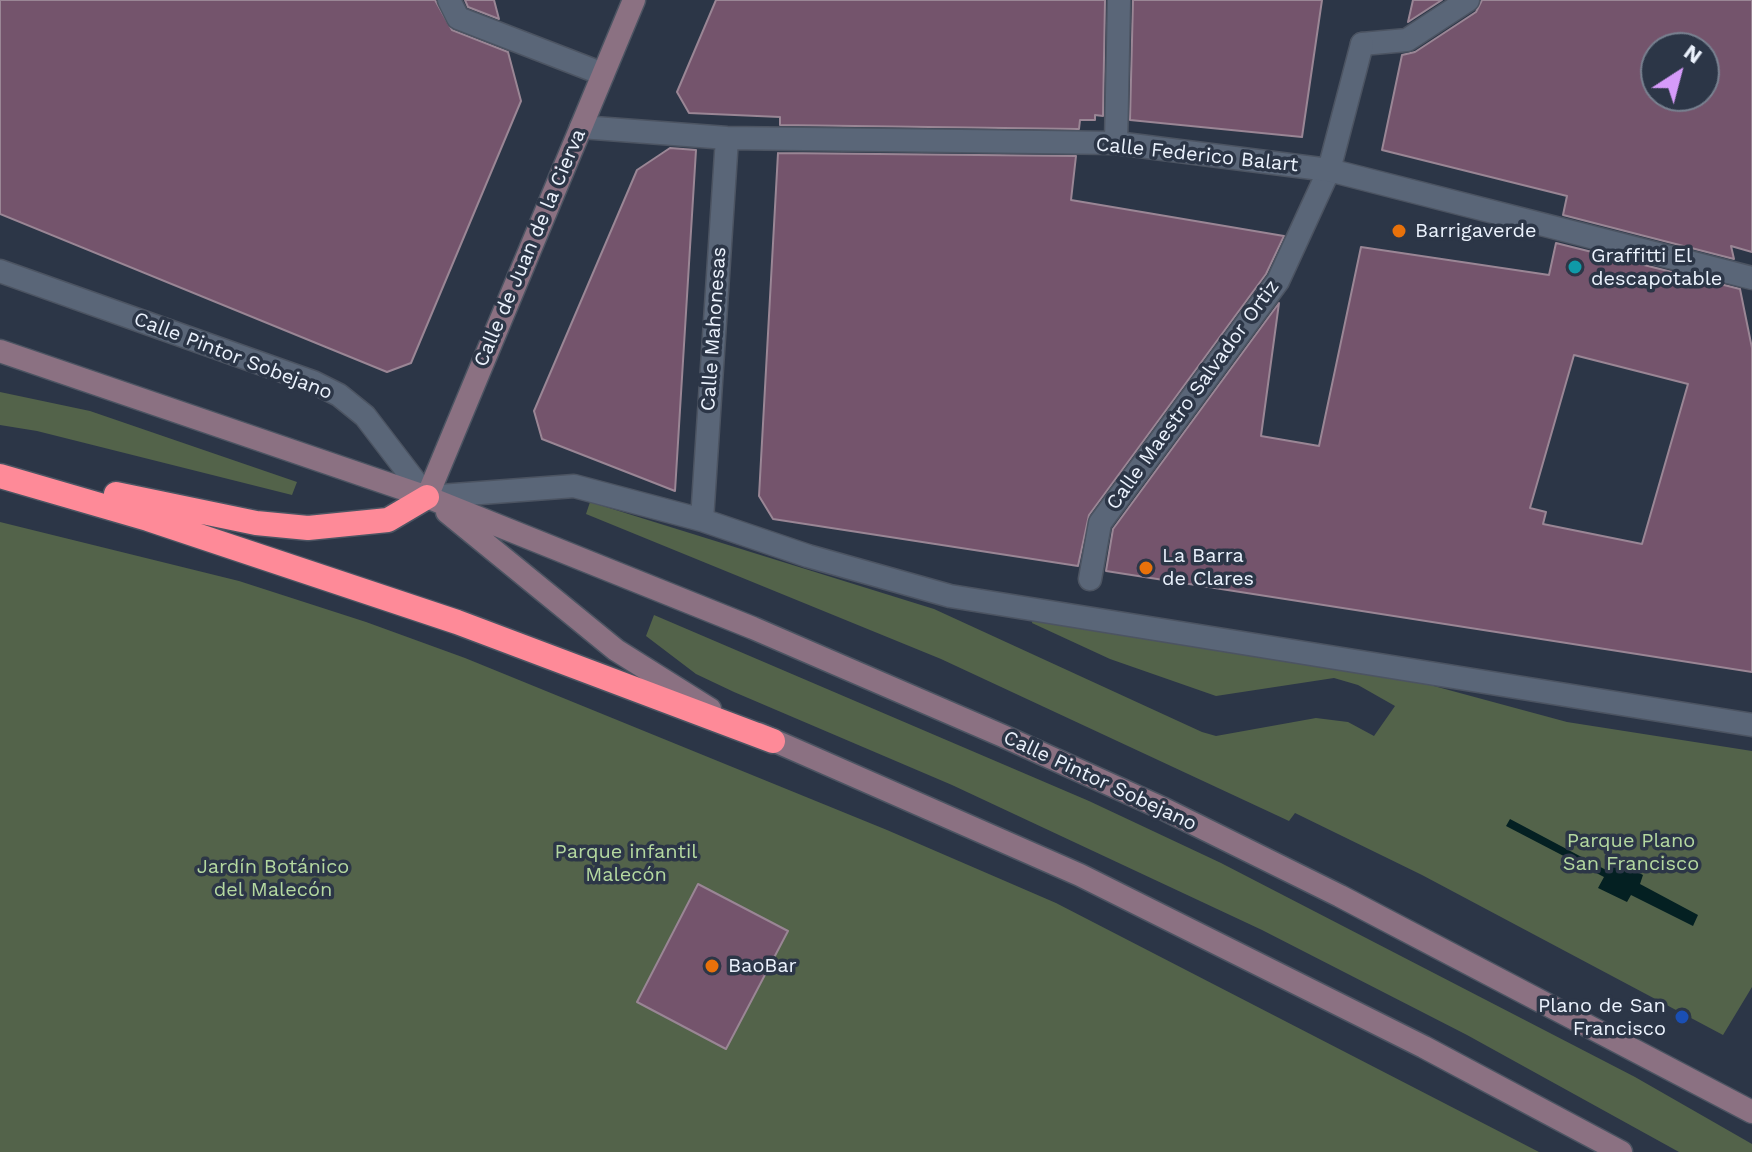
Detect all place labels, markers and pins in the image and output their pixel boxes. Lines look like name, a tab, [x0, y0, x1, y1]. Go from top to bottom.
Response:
place label: Barrigaverde	[1415, 219, 1536, 243]
marker: Barrigaverde	[1390, 222, 1408, 240]
place label: Graffitti El descapotable	[1591, 244, 1722, 291]
marker: Graffitti El descapotable	[1566, 258, 1584, 276]
place label: La Barra de Clares	[1162, 544, 1254, 591]
marker: La Barra de Clares	[1137, 559, 1155, 577]
place label: BaoBar	[728, 954, 797, 978]
marker: BaoBar	[703, 957, 721, 975]
place label: Plano de San Francisco	[1538, 994, 1666, 1041]
marker: Plano de San Francisco	[1673, 1008, 1691, 1026]

